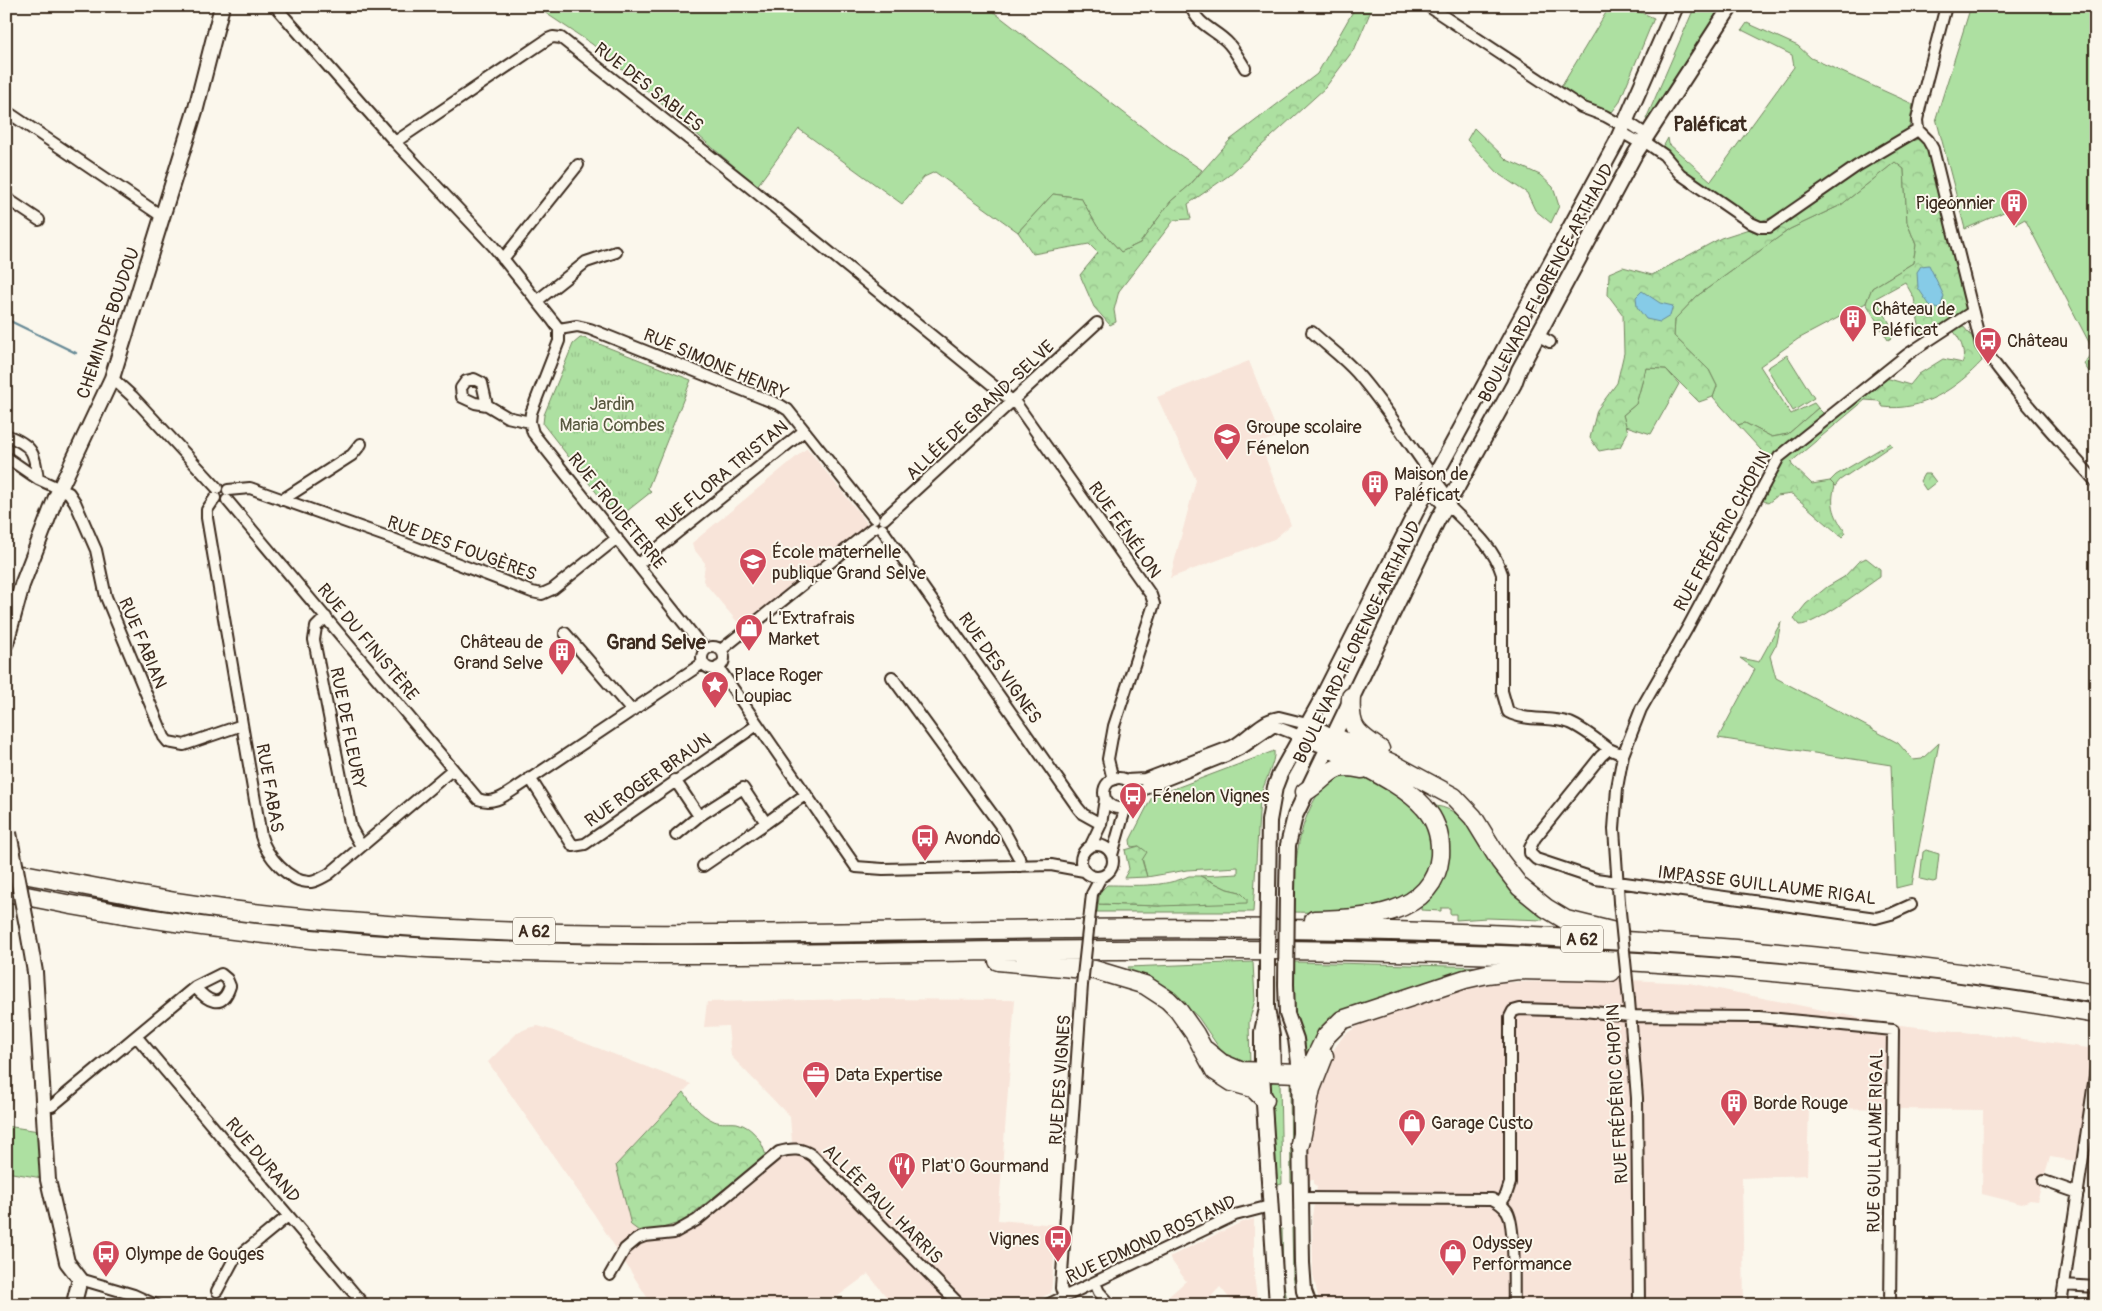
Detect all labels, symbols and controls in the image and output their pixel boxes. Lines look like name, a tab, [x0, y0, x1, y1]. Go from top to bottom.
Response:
street label: RUE DES SABLES	[589, 38, 708, 137]
district label: Paléficat	[1673, 112, 1748, 137]
street label: BOULEVARD FLORENCE ARTHAUD	[1474, 160, 1619, 407]
building icon: Pigeonnier	[1999, 188, 2029, 227]
place label: Pigeonnier	[1916, 192, 1996, 215]
street label: CHEMIN DE BOUDOU	[72, 244, 145, 402]
place label: Château de Paléficat	[1872, 298, 1955, 342]
building icon: Château de Paléficat	[1838, 304, 1868, 343]
street label: RUE SIMONE HENRY	[640, 324, 792, 406]
bus stop icon: Château	[1973, 326, 2003, 365]
place label: Château	[2007, 330, 2068, 353]
street label: ALLÉE DE GRAND-SELVE	[901, 335, 1060, 485]
park label: Jardin Maria Combes	[559, 393, 665, 437]
street label: RUE FLORA TRISTAN	[652, 415, 793, 536]
place label: Groupe scolaire Fénelon	[1246, 416, 1362, 460]
school or university icon: Groupe scolaire Fénelon	[1212, 422, 1242, 461]
street label: RUE FRÉDÉRIC CHOPIN	[1669, 447, 1776, 616]
street label: RUE FROIDETERRE	[562, 448, 671, 574]
place label: Maison de Paléficat	[1394, 463, 1468, 507]
building icon: Maison de Paléficat	[1360, 469, 1390, 508]
street label: RUE FÉNÉLON	[1083, 478, 1166, 583]
street label: RUE DES FOUGÈRES	[384, 511, 540, 586]
street label: BOULEVARD FLORENCE ARTHAUD	[1289, 517, 1426, 767]
place label: École maternelle publique Grand Selve	[772, 541, 926, 585]
school or university icon: École maternelle publique Grand Selve	[738, 547, 768, 586]
street label: RUE DU FINISTÈRE	[312, 579, 423, 706]
street label: RUE FABIAN	[113, 594, 172, 692]
place label: L'Extrafrais Market	[768, 607, 855, 651]
street label: RUE DES VIGNES	[953, 608, 1046, 728]
shop icon: L'Extrafrais Market	[734, 613, 764, 652]
district label: Grand Selve	[606, 630, 707, 655]
place label: Château de Grand Selve	[453, 631, 543, 675]
building icon: Château de Grand Selve	[547, 637, 577, 676]
place label: Place Roger Loupiac	[734, 664, 824, 708]
street label: RUE DE FLEURY	[324, 665, 371, 791]
place icon: Place Roger Loupiac	[700, 670, 730, 709]
street label: RUE ROGER BRAUN	[580, 728, 716, 833]
street label: RUE FABAS	[250, 742, 289, 834]
bus stop icon: Fénelon Vignes	[1118, 781, 1148, 820]
place label: Fénelon Vignes	[1152, 785, 1270, 808]
bus stop icon: Avondo	[910, 823, 940, 862]
place label: Avondo	[944, 827, 1001, 850]
street label: IMPASSE GUILLAUME RIGAL	[1656, 861, 1878, 910]
road number: A 62	[513, 918, 555, 944]
road number: A 62	[1561, 926, 1603, 952]
street label: RUE FRÉDÉRIC CHOPIN	[1601, 1004, 1634, 1184]
street label: RUE DES VIGNES	[1044, 1014, 1077, 1146]
street label: RUE GUILLAUME RIGAL	[1862, 1049, 1889, 1233]
office icon: Data Expertise	[801, 1060, 831, 1099]
place label: Data Expertise	[835, 1064, 942, 1087]
building icon: Borde Rouge	[1719, 1088, 1749, 1127]
place label: Borde Rouge	[1753, 1092, 1848, 1115]
shop icon: Garage Custo	[1397, 1108, 1427, 1147]
place label: Garage Custo	[1431, 1112, 1533, 1135]
street label: RUE DURAND	[220, 1113, 305, 1208]
street label: ALLÉE PAUL HARRIS	[818, 1139, 948, 1269]
restaurant icon: Plat'O Gourmand	[887, 1151, 917, 1190]
place label: Plat'O Gourmand	[921, 1155, 1049, 1178]
street label: RUE EDMOND ROSTAND	[1063, 1190, 1240, 1289]
bus stop icon: Vignes	[1043, 1224, 1073, 1263]
place label: Vignes	[989, 1228, 1039, 1251]
place label: Odyssey Performance	[1472, 1232, 1572, 1276]
shop icon: Odyssey Performance	[1438, 1238, 1468, 1277]
bus stop icon: Olympe de Gouges	[91, 1239, 121, 1278]
place label: Olympe de Gouges	[125, 1243, 264, 1266]

